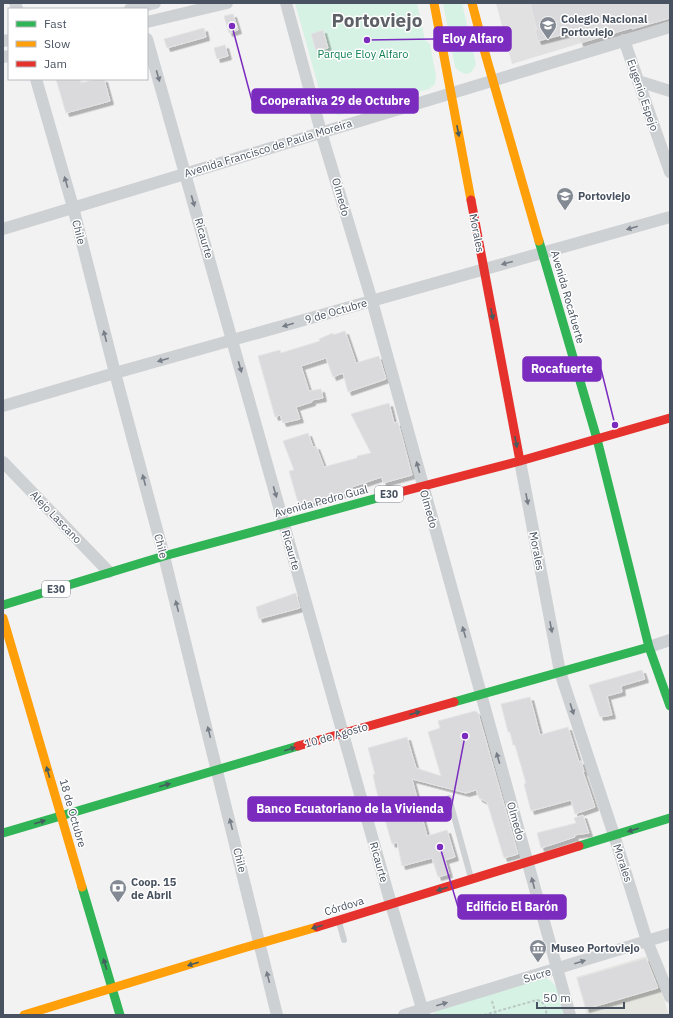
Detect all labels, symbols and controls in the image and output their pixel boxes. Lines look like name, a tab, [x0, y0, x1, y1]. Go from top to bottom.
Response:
legend	[8, 8, 148, 80]
district label: Portoviejo	[332, 8, 423, 32]
place label: Colegio Nacional Portoviejo	[561, 12, 648, 39]
school or university icon: Colegio Nacional Portoviejo	[538, 15, 558, 40]
text: Fast	[44, 16, 67, 31]
callout: Eloy Alfaro	[434, 27, 511, 51]
text: Eloy Alfaro	[442, 31, 504, 46]
text: Slow	[44, 36, 70, 51]
park label: Parque Eloy Alfaro	[318, 47, 408, 61]
text: Jam	[44, 56, 67, 71]
street label: Eugenio Espejo	[624, 57, 662, 133]
one-way arrow	[155, 71, 161, 83]
callout: Cooperativa 29 de Octubre	[252, 89, 418, 113]
text: Cooperativa 29 de Octubre	[260, 93, 410, 108]
street label: Avenida Francisco de Paula Moreira	[182, 116, 354, 180]
one-way arrow	[455, 125, 461, 138]
one-way arrow	[63, 176, 69, 188]
street label: Olmedo	[329, 176, 353, 218]
school or university icon: Portoviejo	[555, 186, 575, 211]
place label: Portoviejo	[578, 189, 631, 203]
one-way arrow	[190, 196, 196, 208]
street label: Morales	[466, 212, 488, 254]
street label: Ricaurte	[192, 216, 216, 260]
street label: Chile	[69, 218, 89, 246]
one-way arrow	[626, 225, 639, 231]
street label: Avenida Rocafuerte	[548, 249, 588, 345]
one-way arrow	[501, 260, 514, 266]
street label: 9 de Octubre	[303, 295, 369, 327]
one-way arrow	[489, 308, 495, 320]
one-way arrow	[282, 322, 294, 328]
one-way arrow	[102, 329, 108, 342]
one-way arrow	[156, 357, 168, 363]
callout: Rocafuerte	[523, 357, 601, 381]
one-way arrow	[237, 361, 243, 373]
text: Rocafuerte	[531, 361, 593, 376]
one-way arrow	[514, 436, 520, 448]
one-way arrow	[414, 461, 420, 473]
one-way arrow	[141, 474, 147, 486]
street label: Avenida Pedro Gual	[273, 482, 369, 520]
one-way arrow	[272, 486, 278, 498]
road number: E30	[375, 486, 403, 502]
street label: Alejo Lascano	[27, 488, 85, 546]
street label: Olmedo	[417, 488, 441, 530]
one-way arrow	[524, 493, 530, 505]
street label: Ricaurte	[279, 528, 303, 572]
street label: Morales	[526, 530, 548, 572]
street label: Chile	[151, 532, 171, 560]
road number: E30	[42, 581, 70, 597]
one-way arrow	[174, 600, 180, 612]
one-way arrow	[549, 621, 555, 633]
one-way arrow	[461, 626, 467, 638]
one-way arrow	[569, 704, 575, 716]
one-way arrow	[408, 709, 421, 715]
street label: 10 de Agosto	[303, 719, 369, 751]
one-way arrow	[205, 726, 211, 738]
one-way arrow	[283, 745, 296, 751]
one-way arrow	[495, 751, 501, 764]
one-way arrow	[45, 766, 51, 778]
street label: 18 de Octubre	[57, 777, 89, 849]
one-way arrow	[159, 782, 171, 788]
callout: Banco Ecuatoriano de la Vivienda	[248, 797, 451, 821]
street label: Olmedo	[504, 800, 528, 842]
text: Banco Ecuatoriano de la Vivienda	[256, 801, 444, 816]
one-way arrow	[228, 817, 234, 829]
one-way arrow	[35, 819, 47, 825]
one-way arrow	[626, 827, 638, 833]
street label: Ricaurte	[367, 840, 391, 884]
street label: Morales	[610, 842, 636, 884]
street label: Chile	[230, 846, 250, 874]
place label: Coop. 15 de Abril	[131, 875, 177, 902]
one-way arrow	[530, 877, 536, 889]
bank icon: Coop. 15 de Abril	[108, 878, 128, 903]
one-way arrow	[435, 886, 447, 892]
street label: Córdova	[323, 893, 366, 919]
callout: Edificio El Barón	[458, 895, 566, 919]
text: Edificio El Barón	[466, 899, 558, 914]
one-way arrow	[311, 924, 323, 930]
museum icon: Museo Portoviejo	[528, 938, 548, 963]
place label: Museo Portoviejo	[551, 941, 640, 955]
one-way arrow	[102, 958, 108, 970]
one-way arrow	[574, 959, 586, 965]
one-way arrow	[186, 961, 198, 967]
street label: Sucre	[521, 964, 553, 986]
one-way arrow	[265, 971, 271, 983]
scale bar	[537, 984, 624, 1010]
text: 50 m	[543, 990, 571, 1005]
one-way arrow	[436, 1001, 448, 1007]

